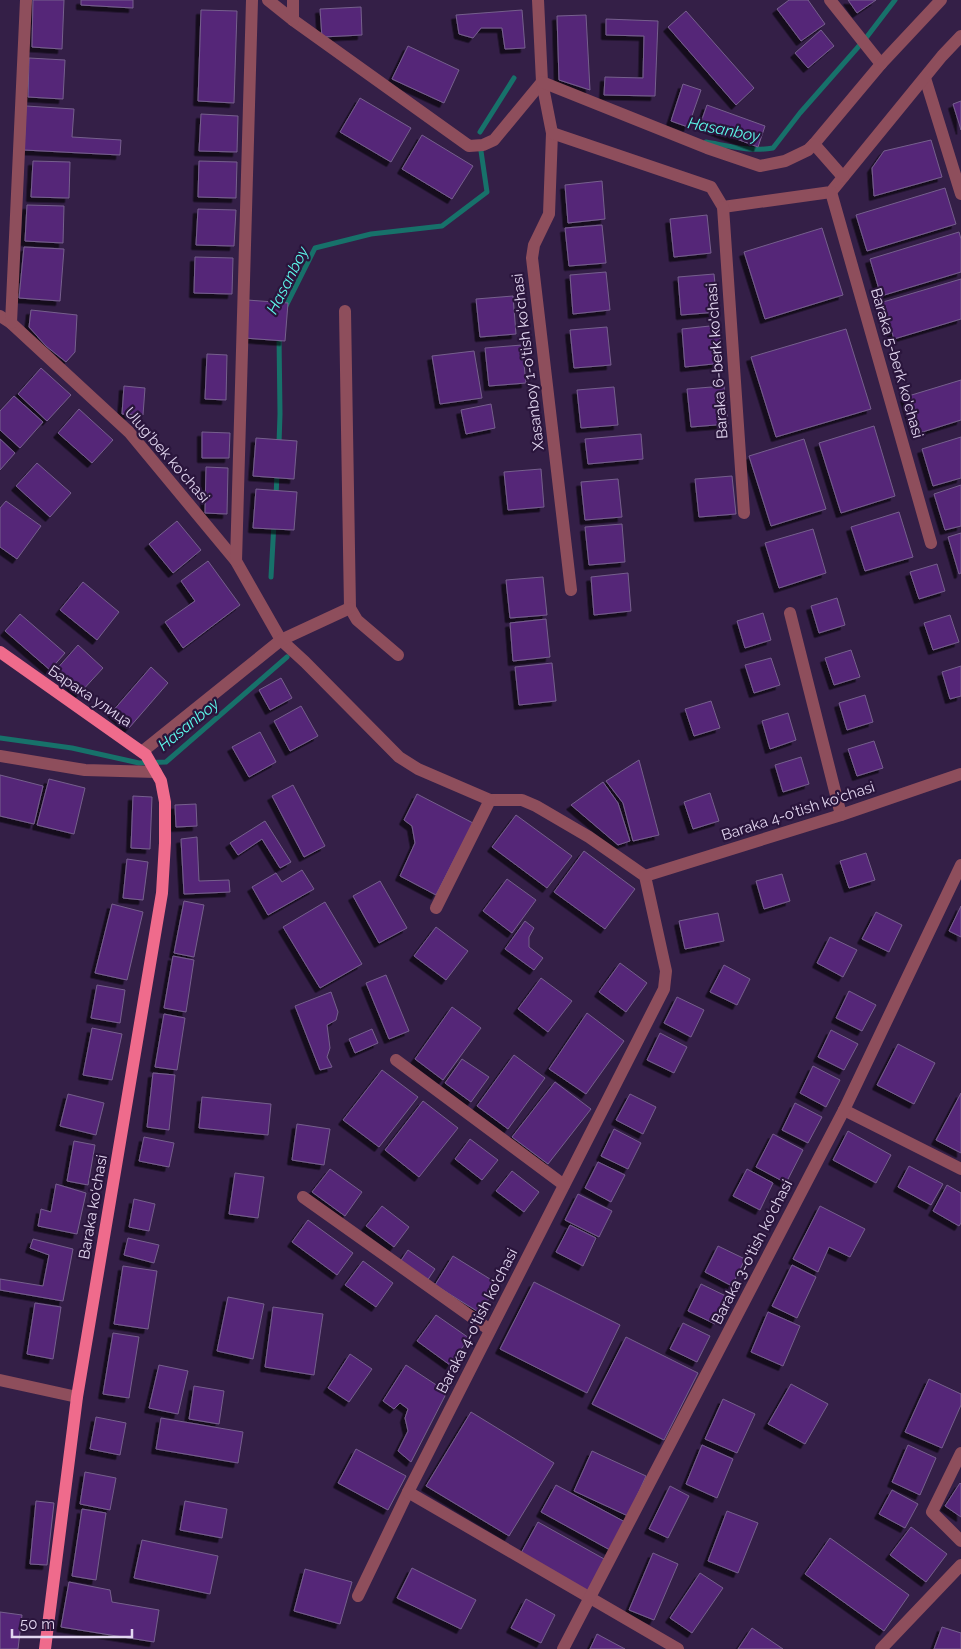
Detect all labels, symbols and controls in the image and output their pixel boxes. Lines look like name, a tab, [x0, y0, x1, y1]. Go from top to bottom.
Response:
water label: Hasanboy	[686, 113, 763, 146]
water label: Hasanboy	[262, 242, 313, 317]
street label: Xasanboy 1-o'tish ko'chasi	[508, 273, 548, 451]
street label: Baraka 6-berk ko'chasi	[703, 282, 731, 440]
street label: Baraka 5-berk ko'chasi	[867, 286, 927, 440]
street label: Ulug'bek ko'chasi	[121, 404, 213, 506]
street label: Барака улица	[45, 661, 135, 731]
water label: Hasanboy	[154, 693, 224, 755]
street label: Baraka 4-o'tish ko'chasi	[719, 778, 877, 844]
street label: Baraka ko'chasi	[75, 1153, 111, 1261]
street label: Baraka 3-o'tish ko'chasi	[708, 1177, 796, 1327]
street label: Baraka 4-o'tish ko'chasi	[433, 1246, 521, 1396]
scale bar	[12, 1606, 132, 1638]
text: 50 m	[20, 1615, 55, 1633]

